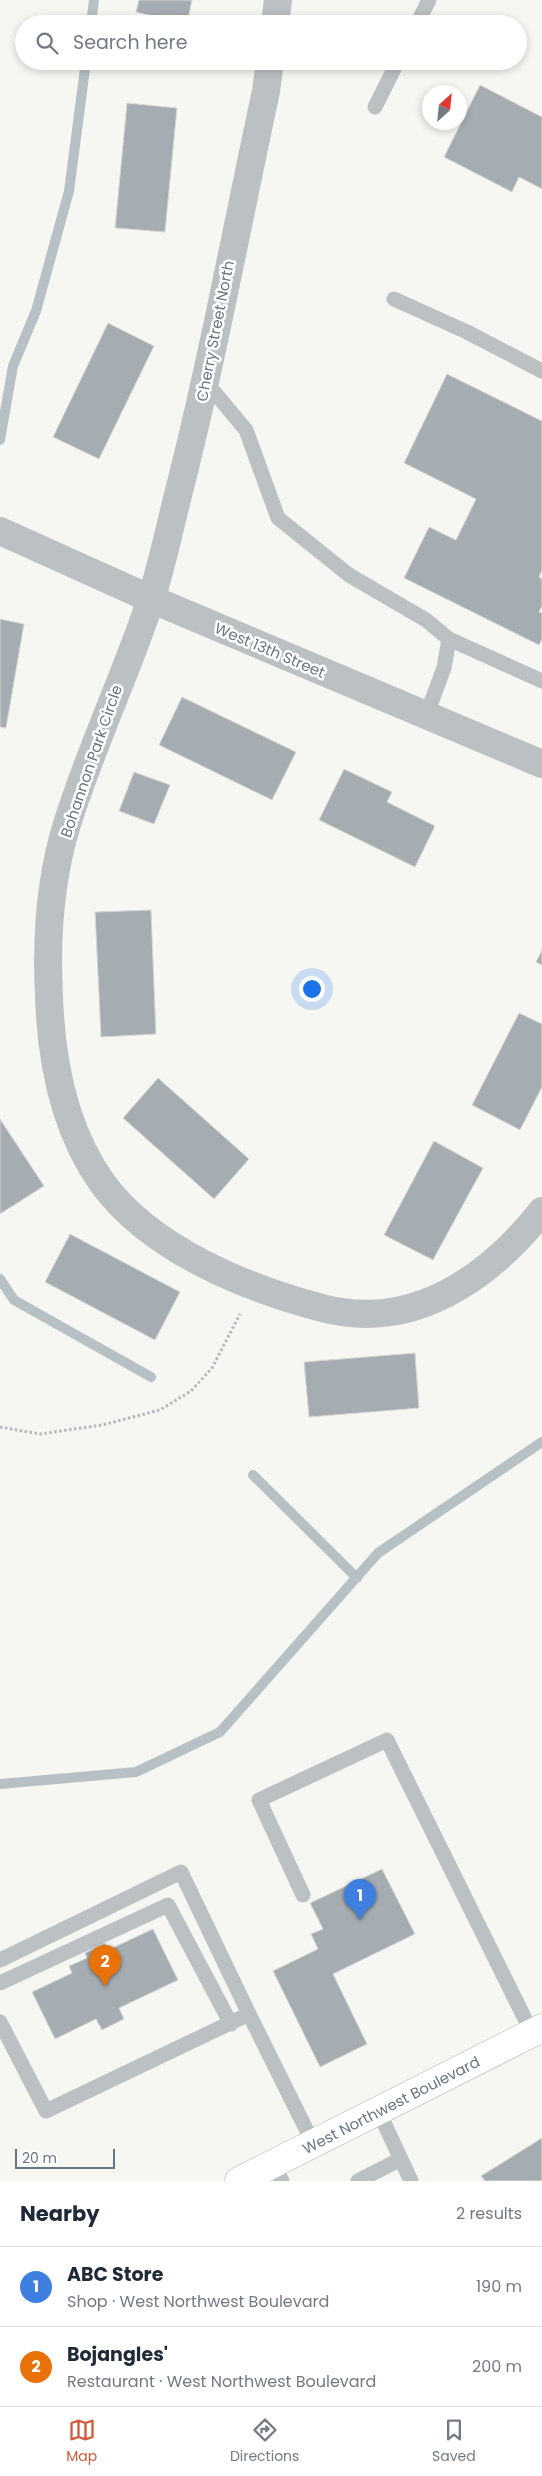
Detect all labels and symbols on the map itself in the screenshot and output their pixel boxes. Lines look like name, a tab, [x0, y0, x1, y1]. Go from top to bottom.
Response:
north arrow	[422, 85, 467, 130]
street label: Cherry Street North	[191, 259, 239, 403]
street label: West 13th Street	[212, 617, 328, 683]
street label: Bohannon Park Circle	[55, 682, 127, 840]
your location	[299, 976, 325, 1002]
pin: 1	[344, 1879, 376, 1920]
pin: 2	[89, 1945, 121, 1986]
street label: West Northwest Boulevard	[299, 2051, 483, 2159]
scale bar	[15, 2146, 115, 2169]

